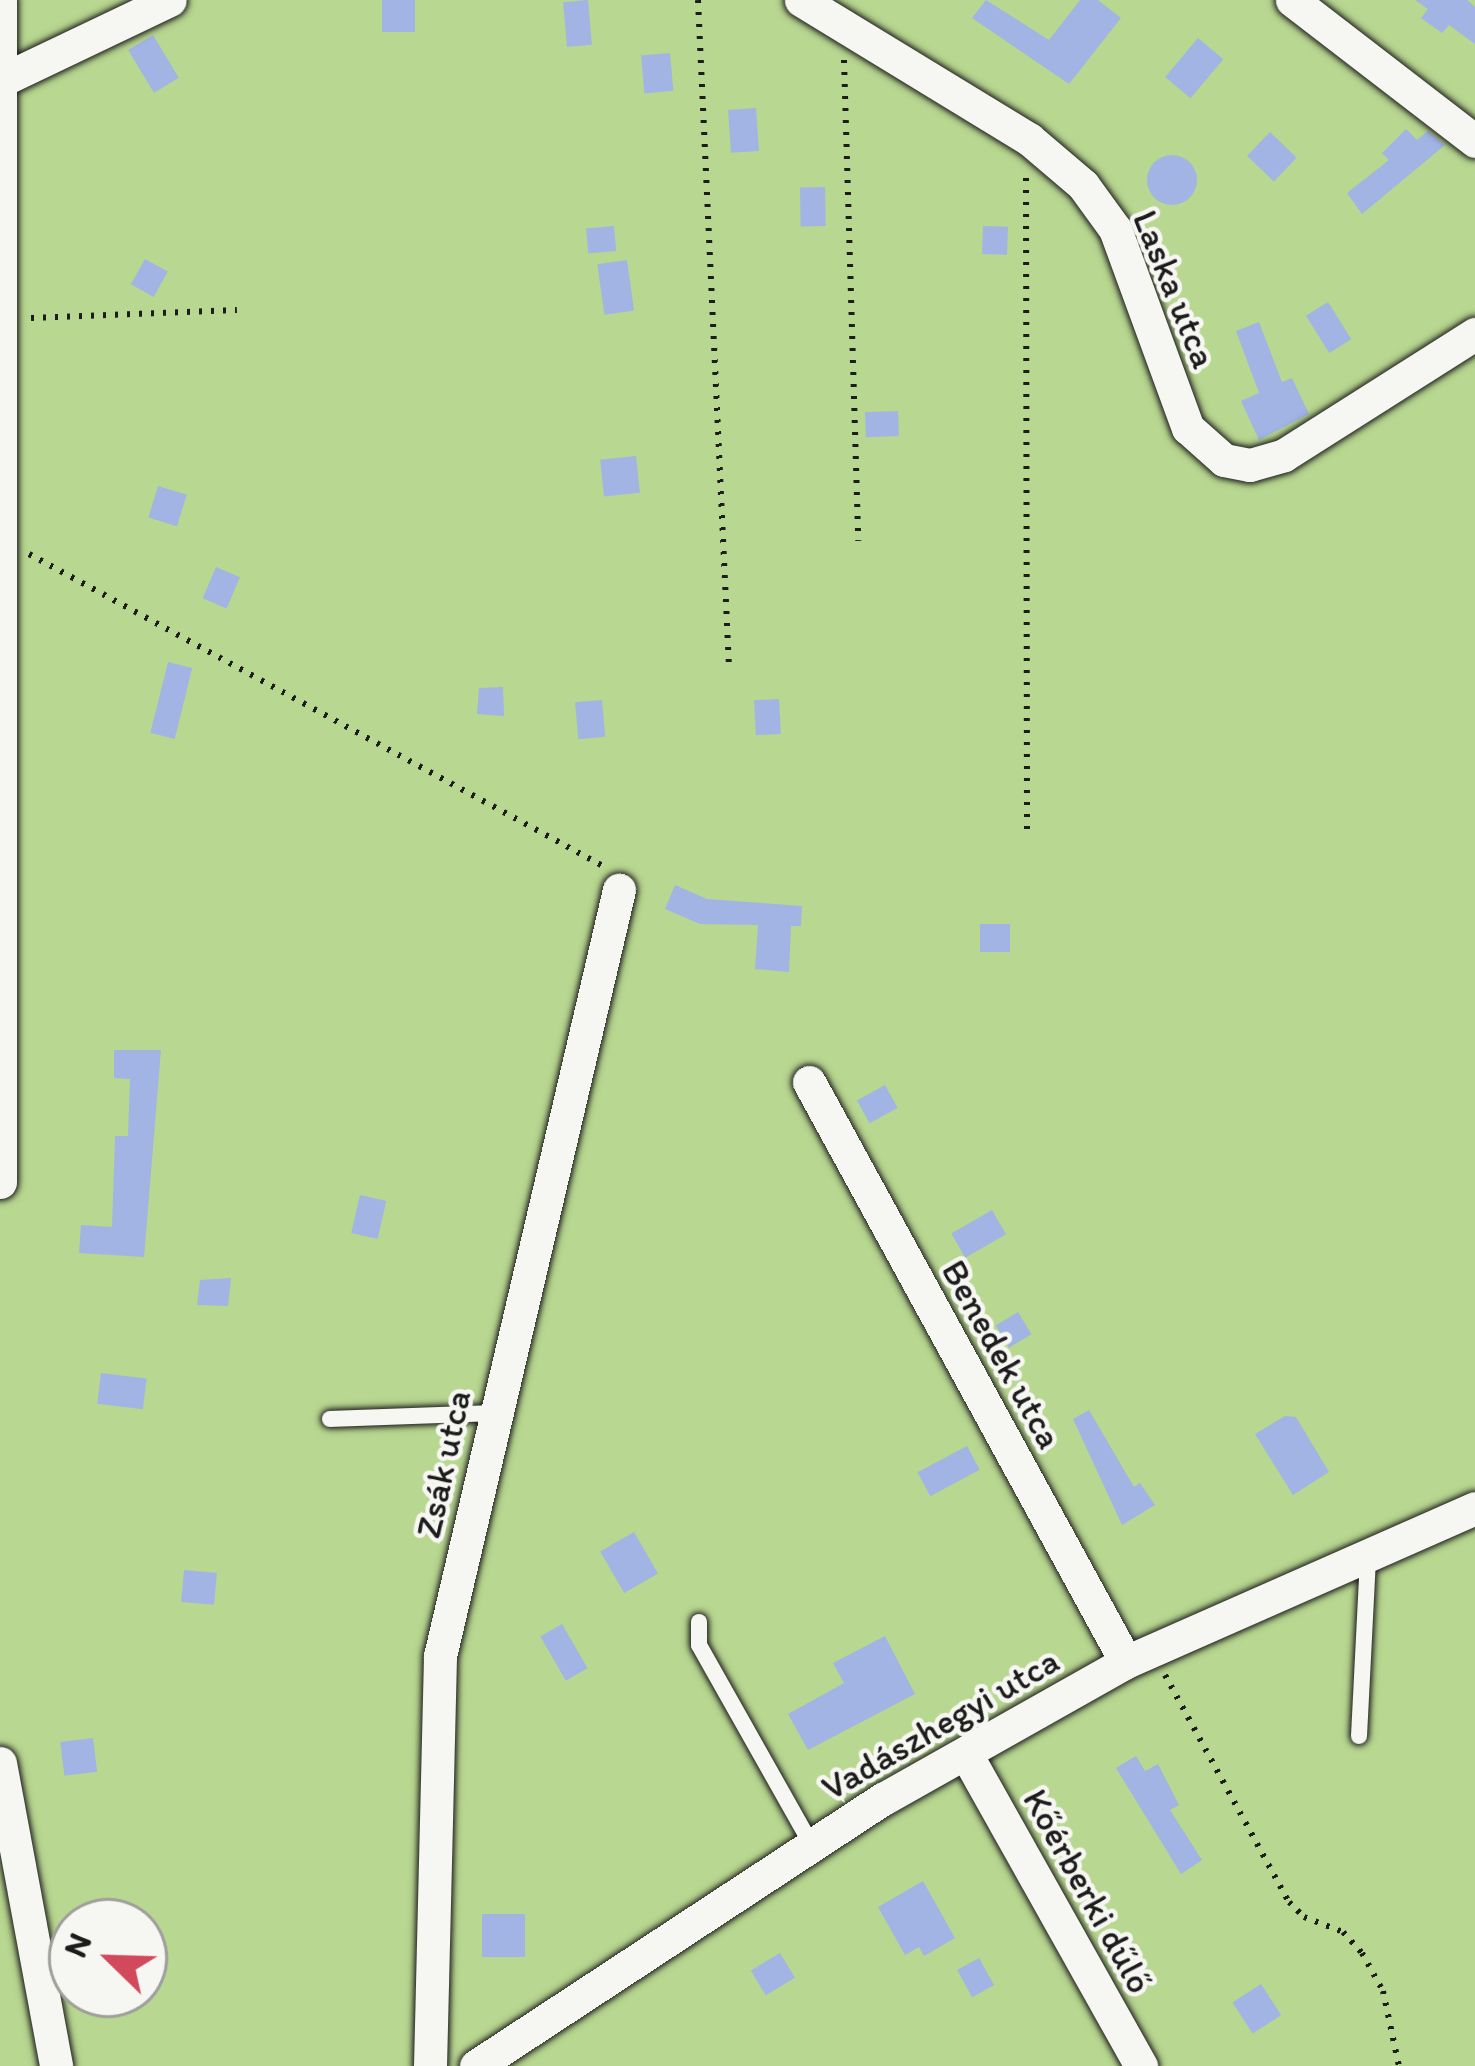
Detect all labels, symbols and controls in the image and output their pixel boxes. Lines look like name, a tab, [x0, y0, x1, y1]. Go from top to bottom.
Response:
street label: Laska utca	[1124, 205, 1226, 373]
street label: Benedek utca	[933, 1252, 1071, 1456]
street label: Zsák utca	[406, 1387, 480, 1541]
street label: Vadászhegyi utca	[814, 1639, 1066, 1809]
street label: Kőérberki dűlő	[1014, 1781, 1162, 2001]
north arrow	[48, 1898, 168, 2018]
text: N	[55, 1927, 99, 1963]

